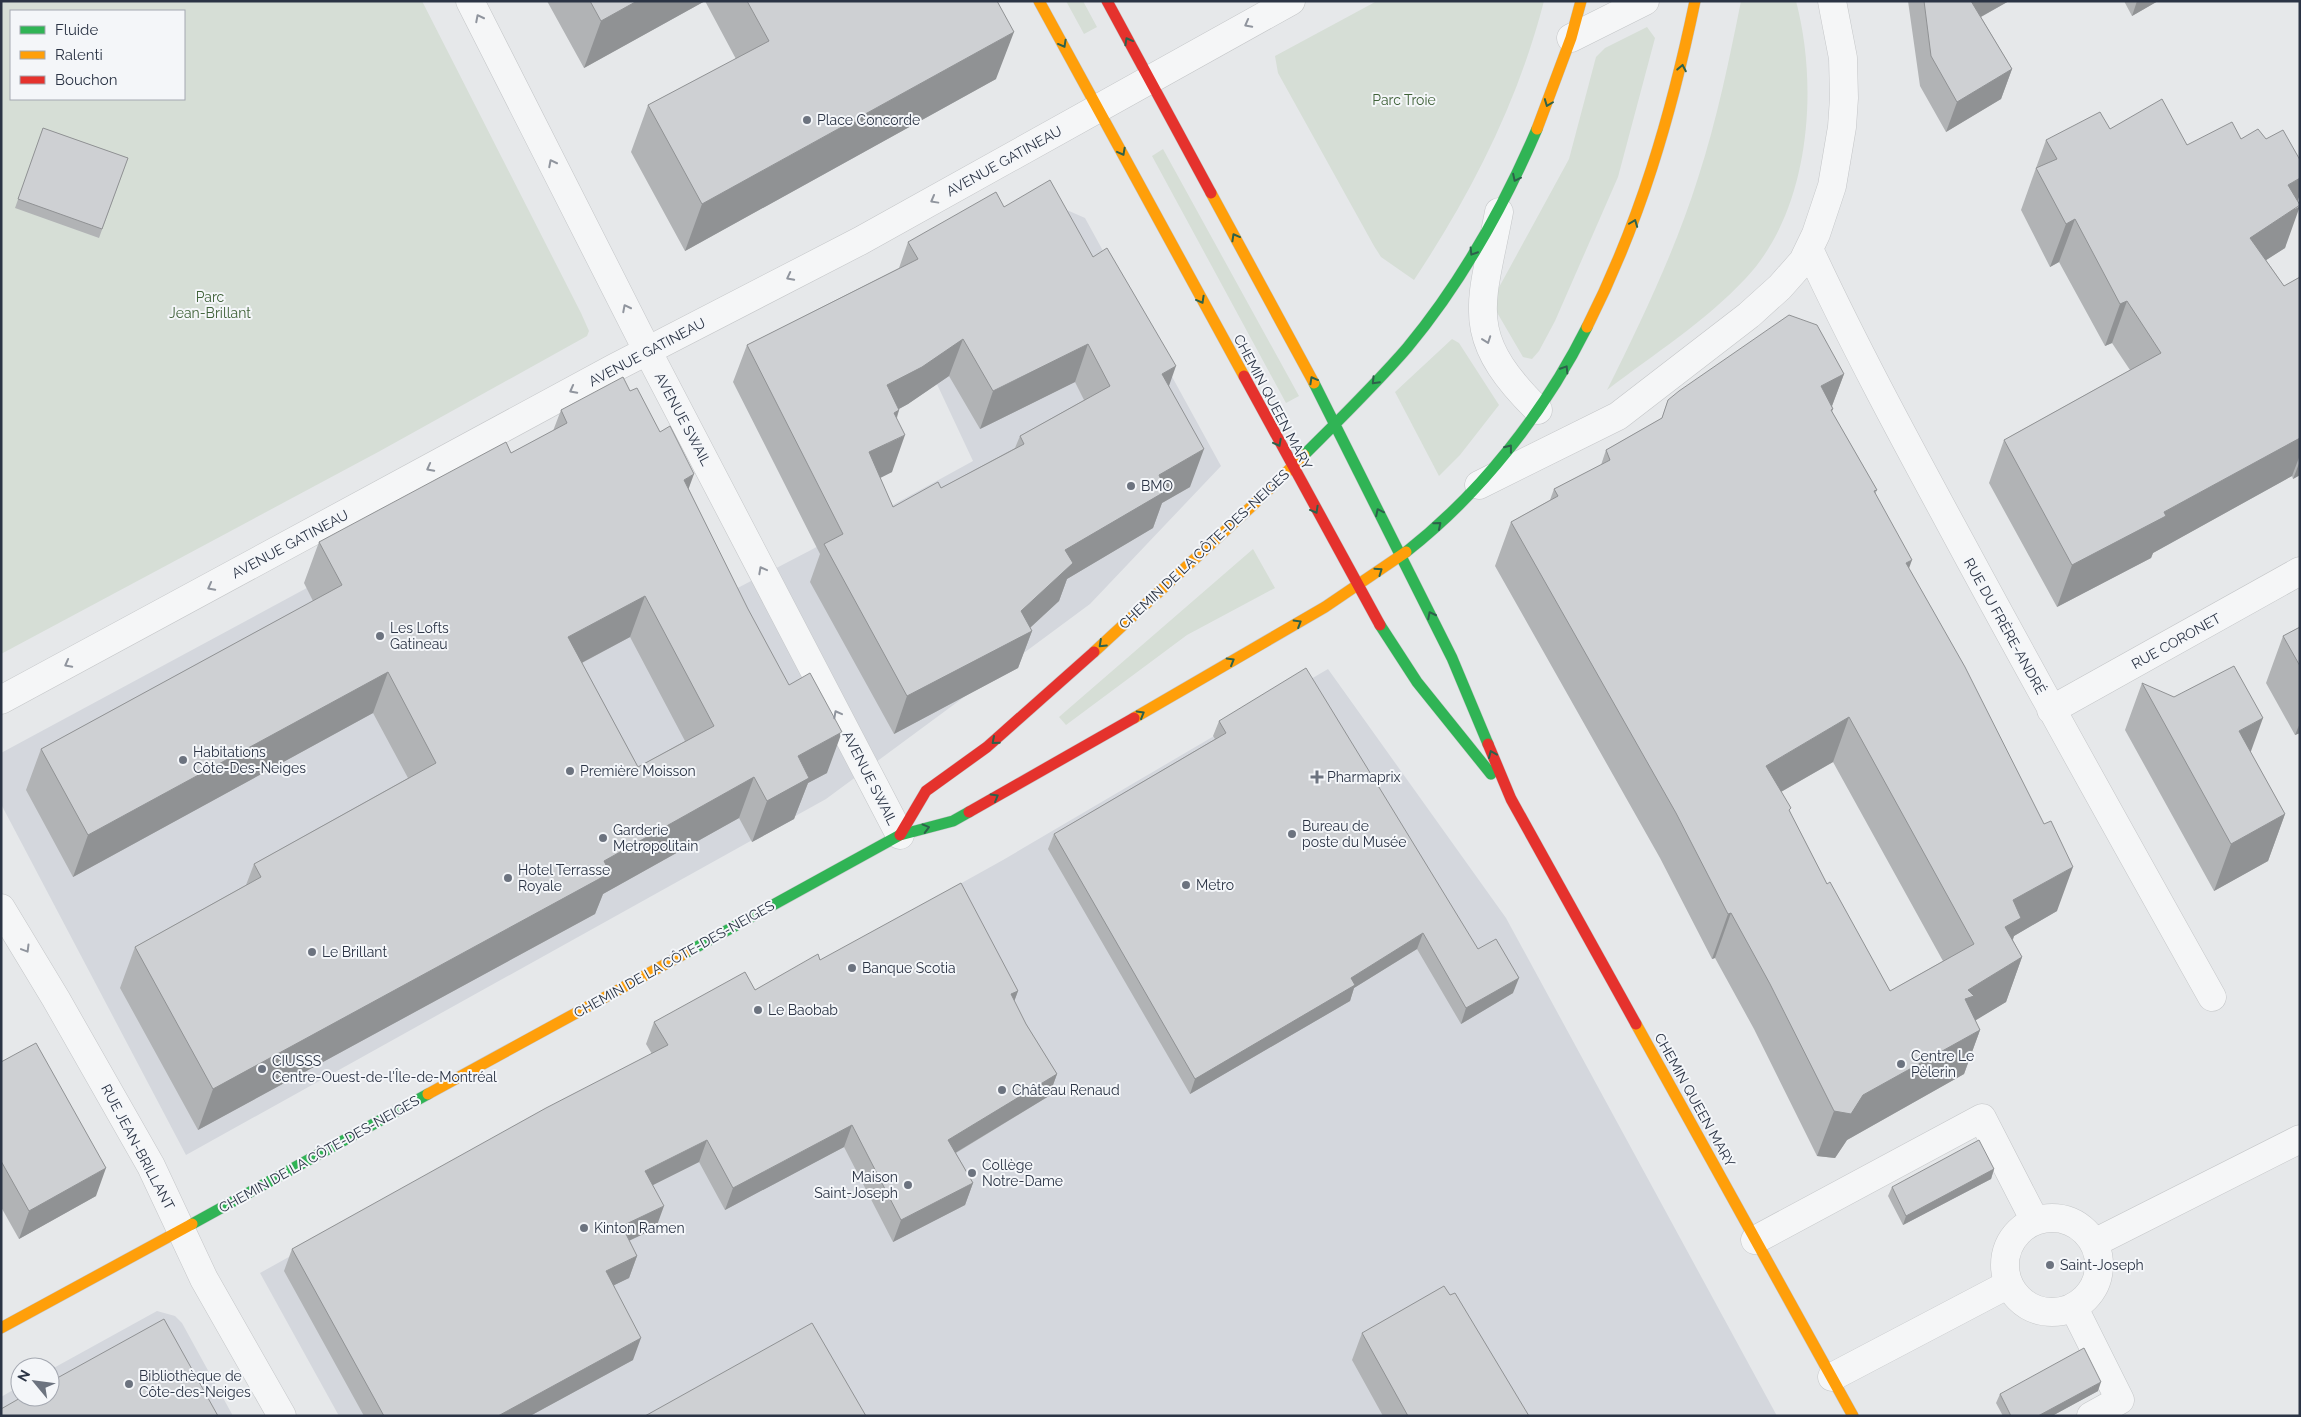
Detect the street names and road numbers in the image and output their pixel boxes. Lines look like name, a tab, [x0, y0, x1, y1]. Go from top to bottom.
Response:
street label: AVENUE GATINEAU	[943, 123, 1065, 199]
street label: AVENUE GATINEAU	[586, 315, 708, 389]
street label: CHEMIN QUEEN MARY	[1231, 332, 1315, 472]
street label: AVENUE SWAIL	[652, 370, 714, 468]
street label: CHEMIN DE LA CÔTE-DES-NEIGES	[1115, 465, 1293, 632]
street label: AVENUE GATINEAU	[229, 507, 351, 581]
street label: RUE DU FRÈRE-ANDRÉ	[1961, 555, 2050, 697]
street label: RUE CORONET	[2129, 610, 2224, 672]
street label: AVENUE SWAIL	[839, 728, 901, 828]
street label: CHEMIN DE LA CÔTE-DES-NEIGES	[571, 896, 777, 1021]
street label: CHEMIN QUEEN MARY	[1651, 1030, 1739, 1170]
street label: RUE JEAN-BRILLANT	[98, 1081, 178, 1213]
street label: CHEMIN DE LA CÔTE-DES-NEIGES	[216, 1091, 422, 1216]

